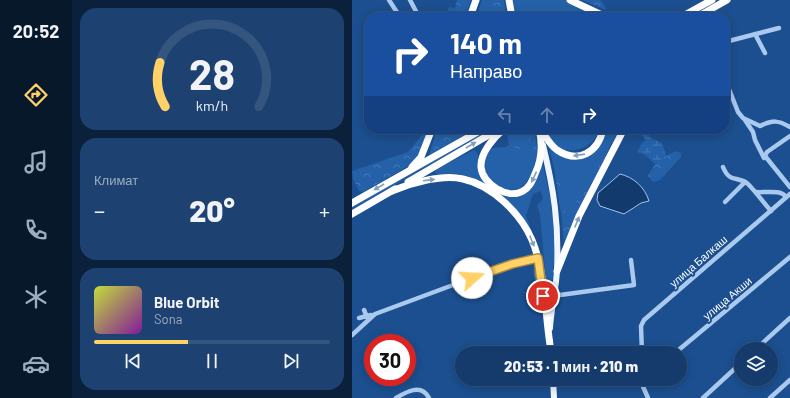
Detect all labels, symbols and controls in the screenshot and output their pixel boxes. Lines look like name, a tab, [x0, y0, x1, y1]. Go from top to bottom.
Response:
text: 20:52	[13, 20, 59, 42]
text: 140 m	[450, 26, 522, 60]
icon: right	[384, 28, 436, 80]
text: 28	[189, 48, 235, 98]
text: Направо	[450, 60, 522, 82]
icon: directions	[22, 81, 50, 109]
text: km/h	[196, 97, 228, 114]
icon: left	[494, 104, 516, 126]
icon: ahead	[536, 104, 558, 126]
icon: right	[578, 104, 600, 126]
one-way arrow	[465, 142, 476, 149]
icon: music	[22, 148, 50, 176]
one-way arrow	[573, 152, 585, 158]
text: Климат	[94, 172, 138, 188]
one-way arrow	[530, 172, 536, 184]
one-way arrow	[423, 177, 435, 183]
one-way arrow	[374, 184, 385, 191]
text: 20°	[189, 192, 235, 228]
text: −	[94, 197, 105, 223]
text: +	[319, 197, 330, 223]
icon: phone	[22, 216, 50, 244]
one-way arrow	[574, 216, 580, 228]
street label: улица Балкаш	[666, 232, 730, 290]
one-way arrow	[529, 235, 535, 247]
position arrow	[451, 257, 493, 299]
street label: улица Акши	[700, 274, 754, 322]
pin	[526, 279, 560, 313]
icon: climate	[22, 283, 50, 311]
icon: arrive	[532, 285, 554, 307]
text: Blue Orbit	[154, 293, 219, 311]
text: Sona	[154, 311, 182, 327]
speed limit sign: 30	[364, 334, 416, 386]
map controls	[734, 342, 778, 386]
button: layers	[734, 342, 778, 386]
icon: car	[22, 350, 50, 378]
icon: previous	[122, 350, 144, 372]
icon: pause	[201, 350, 223, 372]
icon: next	[280, 350, 302, 372]
text: 20:53 · 1 мин · 210 m	[504, 357, 638, 375]

